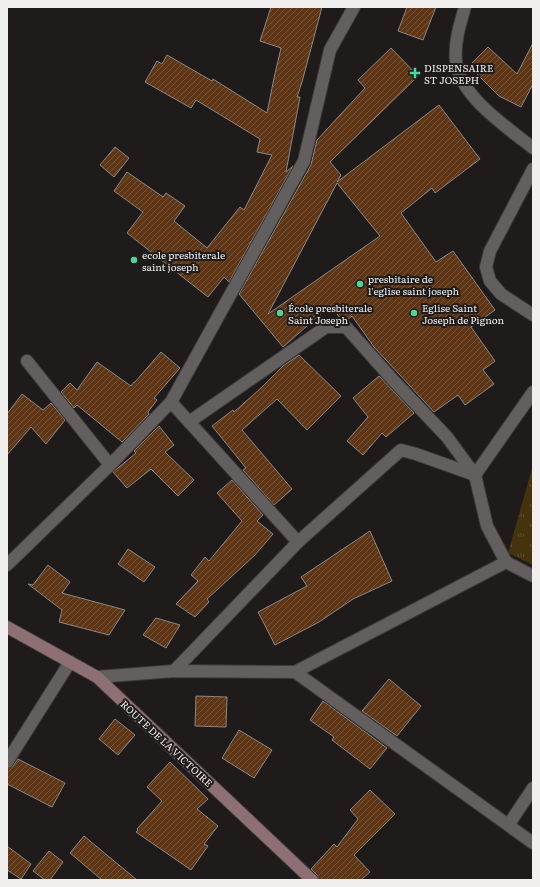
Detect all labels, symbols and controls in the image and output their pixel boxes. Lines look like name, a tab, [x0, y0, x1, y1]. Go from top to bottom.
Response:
place label: DISPENSAIRE ST JOSEPH	[424, 60, 493, 87]
marker: DISPENSAIRE ST JOSEPH	[409, 67, 421, 79]
place label: ecole presbiterale saint joseph	[142, 247, 225, 274]
marker: ecole presbiterale saint joseph	[129, 255, 139, 265]
place label: presbitaire de l'eglise saint joseph	[368, 271, 459, 298]
marker: presbitaire de l'eglise saint joseph	[355, 279, 365, 289]
place label: École presbiterale Saint Joseph	[288, 300, 372, 327]
place label: Eglise Saint Joseph de Pignon	[422, 300, 505, 327]
marker: École presbiterale Saint Joseph	[275, 308, 285, 318]
marker: Eglise Saint Joseph de Pignon	[409, 308, 419, 318]
street label: ROUTE DE LA VICTOIRE	[118, 696, 216, 790]

